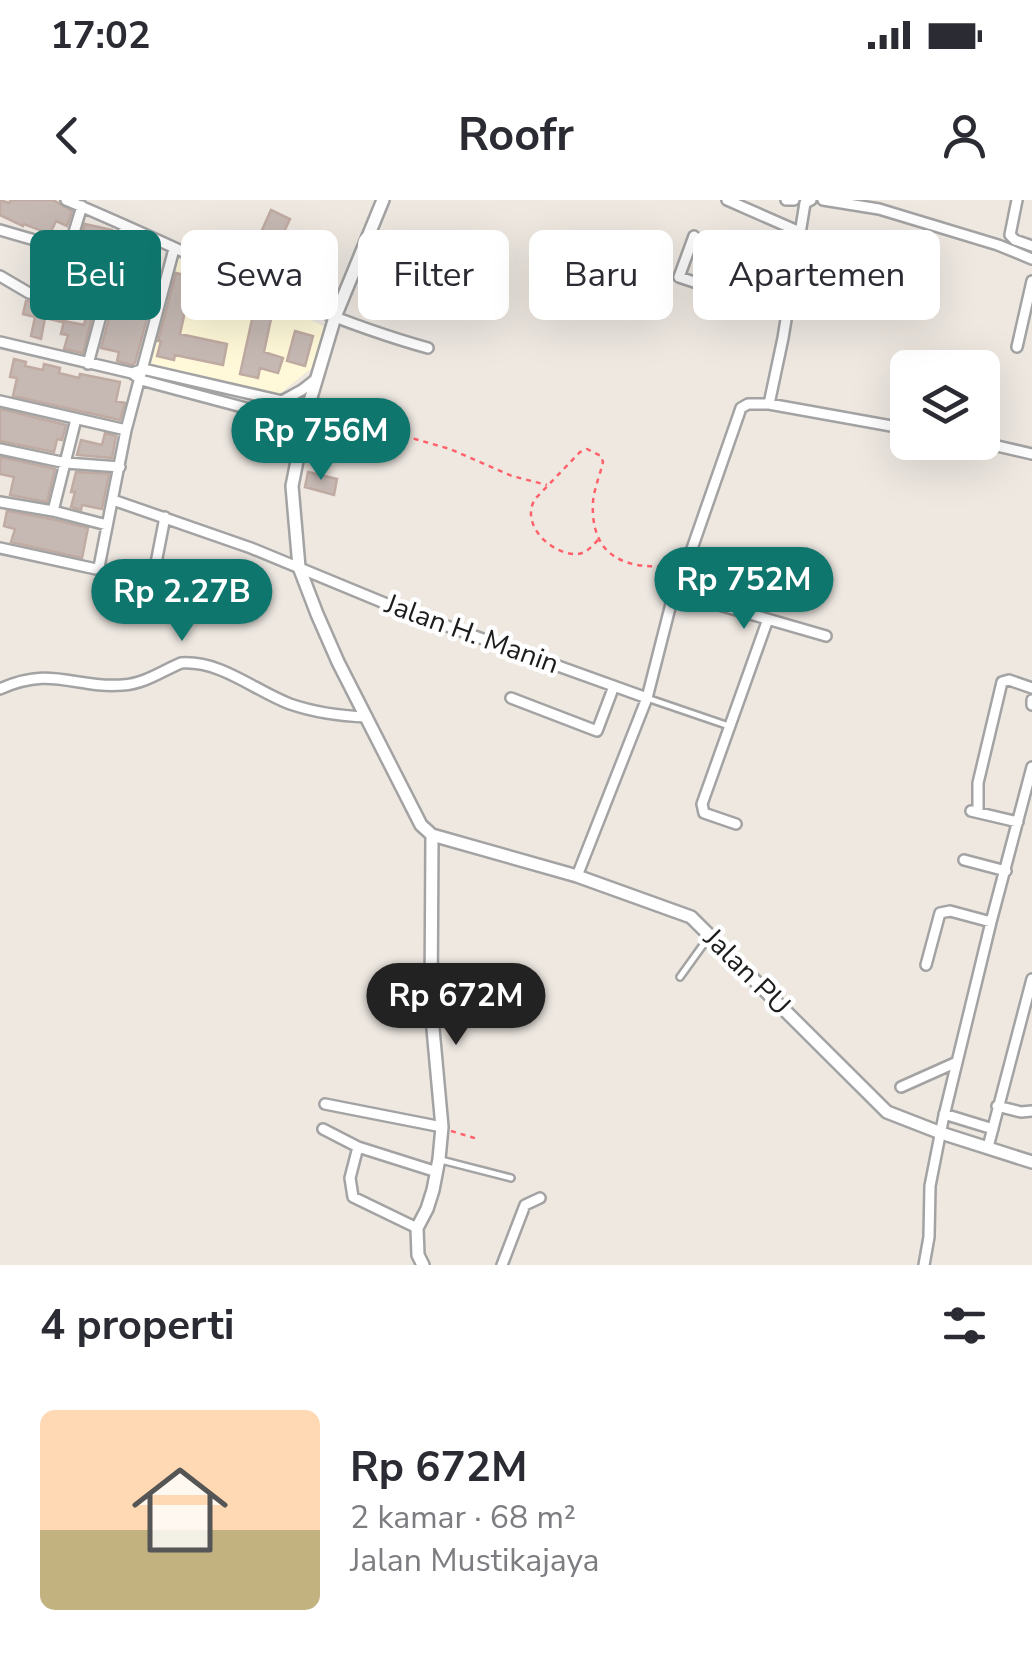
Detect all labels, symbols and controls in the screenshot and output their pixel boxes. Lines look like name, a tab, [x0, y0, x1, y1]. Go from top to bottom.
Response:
text: 17:02	[50, 10, 151, 61]
text: Roofr	[458, 105, 574, 166]
icon: back	[40, 108, 95, 163]
icon: person	[937, 108, 992, 163]
chip: Beli	[30, 230, 161, 320]
chip: Sewa	[181, 230, 338, 320]
chip: Filter	[358, 230, 509, 320]
chip: Baru	[529, 230, 673, 320]
chip: Apartemen	[693, 230, 940, 320]
map controls	[890, 350, 1000, 460]
button: layers	[890, 350, 1000, 460]
pin: Rp 756M	[229, 398, 413, 483]
text: Rp 756M	[253, 409, 389, 452]
pin: Rp 752M	[652, 547, 836, 632]
text: Rp 752M	[676, 558, 812, 601]
pin: Rp 2.27B	[79, 559, 285, 644]
text: Rp 2.27B	[113, 570, 251, 613]
street label: Jalan H. Manin	[379, 585, 564, 683]
street label: Jalan PU	[695, 920, 799, 1024]
pin: Rp 672M	[364, 963, 548, 1048]
text: Rp 672M	[388, 974, 524, 1017]
text: 4 properti	[40, 1297, 235, 1354]
icon: filters	[937, 1298, 992, 1353]
text: Rp 672M	[350, 1439, 527, 1496]
icon: home	[120, 1450, 240, 1570]
text: 2 kamar · 68 m²	[350, 1496, 576, 1539]
text: Jalan Mustikajaya	[350, 1539, 600, 1582]

